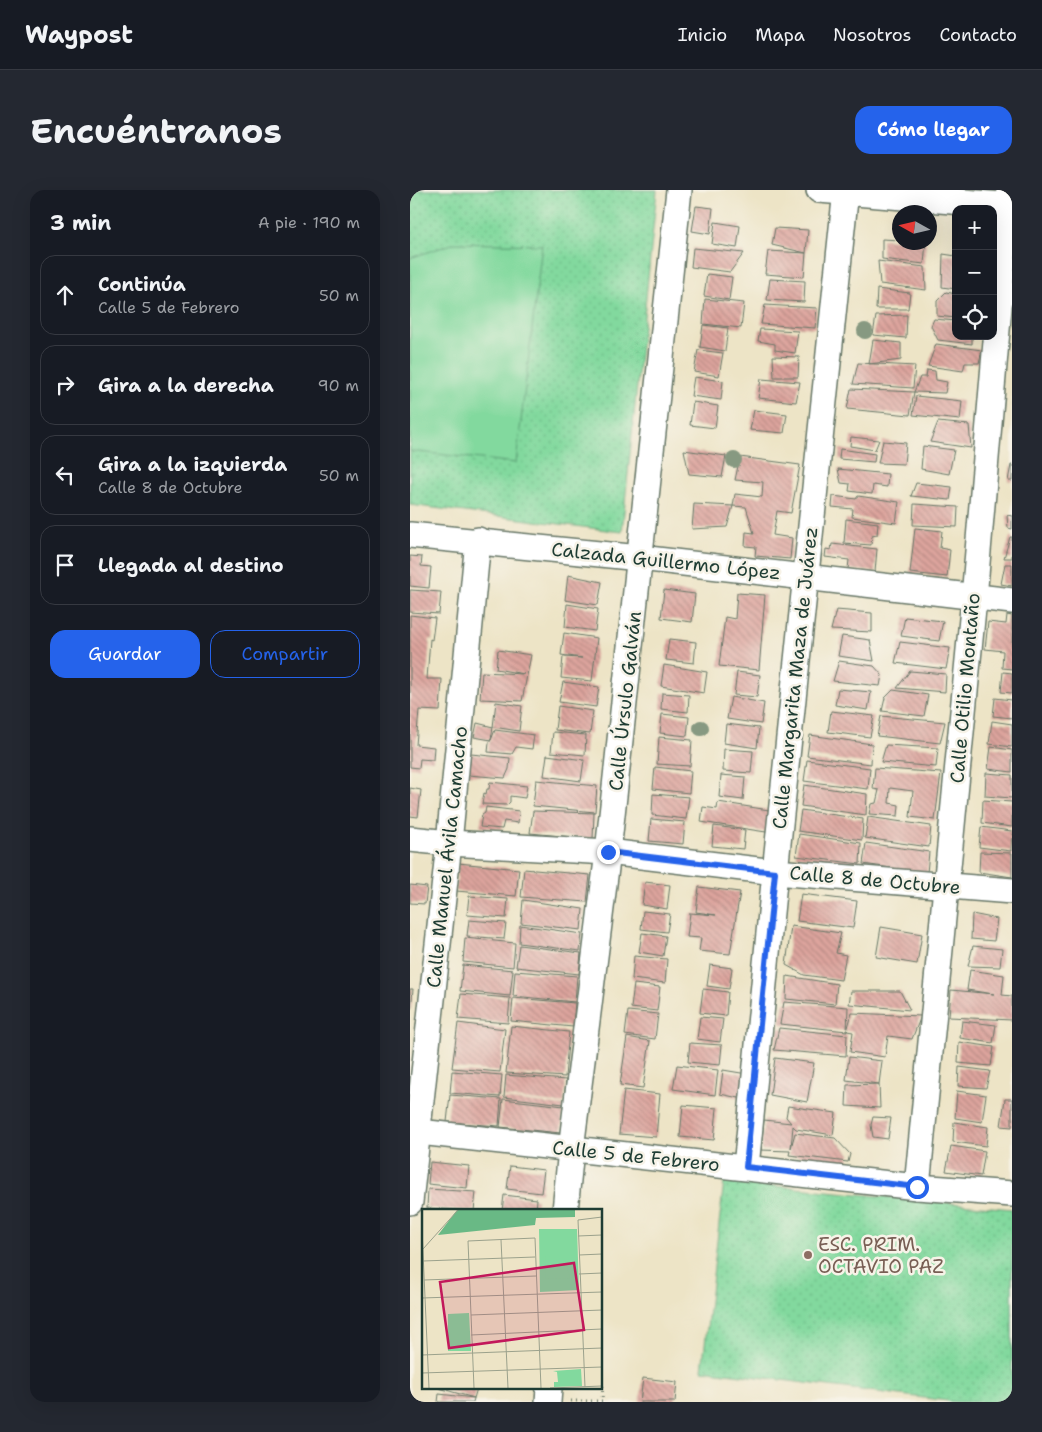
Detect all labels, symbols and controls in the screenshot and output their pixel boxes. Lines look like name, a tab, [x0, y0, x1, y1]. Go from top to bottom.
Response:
text: Waypost	[25, 19, 133, 51]
text: Inicio	[678, 23, 727, 47]
text: Mapa	[755, 23, 805, 47]
text: Nosotros	[833, 23, 911, 47]
text: Contacto	[939, 23, 1017, 47]
button: Cómo llegar	[855, 106, 1012, 154]
text: Encuéntranos	[30, 107, 282, 154]
north arrow	[892, 205, 937, 250]
map controls	[952, 205, 997, 340]
button: +	[952, 205, 997, 250]
text: 3 min	[50, 209, 111, 237]
text: A pie · 190 m	[258, 212, 360, 233]
button: −	[952, 250, 997, 295]
text: Continúa	[98, 272, 186, 297]
icon: ahead	[51, 281, 79, 309]
text: 50 m	[319, 285, 359, 306]
button: locate	[952, 295, 997, 340]
text: Calle 5 de Febrero	[98, 297, 239, 318]
icon: right	[51, 371, 79, 399]
text: Gira a la derecha	[98, 373, 274, 398]
text: 90 m	[318, 375, 359, 396]
text: Gira a la izquierda	[98, 452, 287, 477]
icon: left	[51, 461, 79, 489]
text: 50 m	[319, 465, 359, 486]
text: Calle 8 de Octubre	[98, 477, 243, 498]
street label: Calle Margarita Maza de Juárez	[767, 526, 823, 830]
street label: Calzada Guillermo López	[550, 537, 782, 585]
icon: arrive	[51, 551, 79, 579]
text: Llegada al destino	[98, 553, 284, 578]
street label: Calle Otilio Montaño	[944, 592, 986, 784]
street label: Calle Úrsulo Galván	[602, 610, 647, 792]
button: Guardar	[50, 630, 200, 678]
button: Compartir	[210, 630, 360, 678]
street label: Calle Manuel Ávila Camacho	[420, 725, 473, 989]
route end	[597, 841, 620, 864]
street label: Calle 8 de Octubre	[788, 860, 962, 900]
street label: Calle 5 de Febrero	[551, 1135, 721, 1177]
route start	[906, 1176, 929, 1199]
inset map	[422, 1209, 602, 1390]
place label: ESC. PRIM. OCTAVIO PAZ	[818, 1232, 944, 1279]
marker: ESC. PRIM. OCTAVIO PAZ	[802, 1249, 814, 1261]

